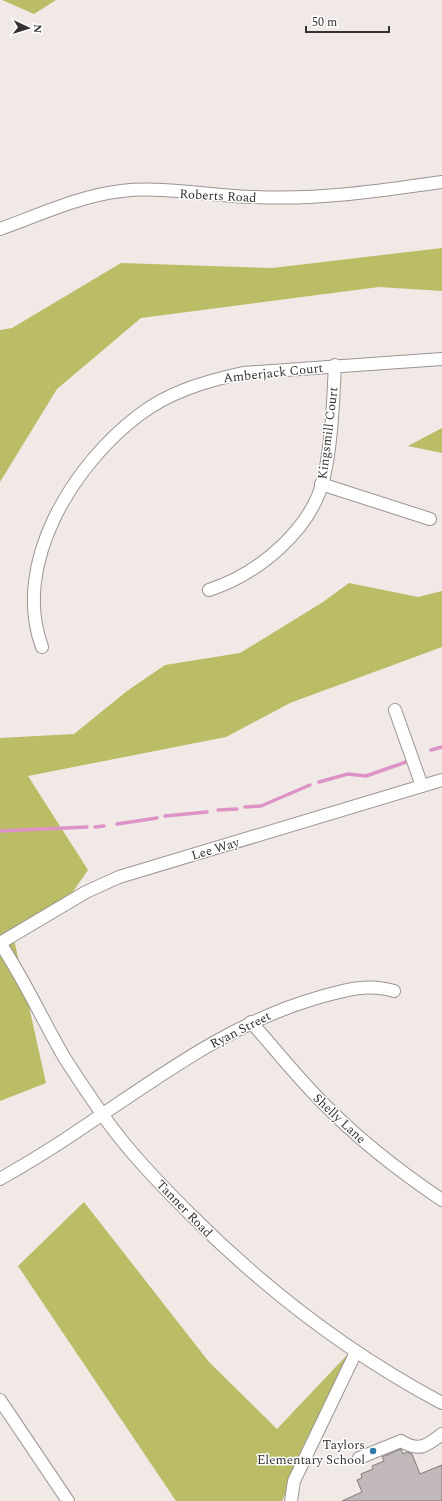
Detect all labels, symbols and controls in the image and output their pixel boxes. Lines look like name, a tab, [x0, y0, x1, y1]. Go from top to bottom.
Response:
north arrow	[8, 8, 48, 48]
scale bar	[306, 8, 389, 34]
text: 50 m	[312, 13, 337, 32]
text: N	[29, 24, 46, 34]
street label: Roberts Road	[179, 184, 257, 208]
street label: Amberjack Court	[222, 358, 324, 388]
street label: Kingsmill Court	[312, 385, 344, 480]
street label: Lee Way	[189, 832, 242, 866]
street label: Ryan Street	[206, 1006, 275, 1054]
street label: Shelly Lane	[308, 1089, 370, 1149]
street label: Tanner Road	[151, 1175, 217, 1242]
place label: Taylors Elementary School	[257, 1435, 365, 1470]
marker: Taylors Elementary School	[368, 1446, 378, 1456]

